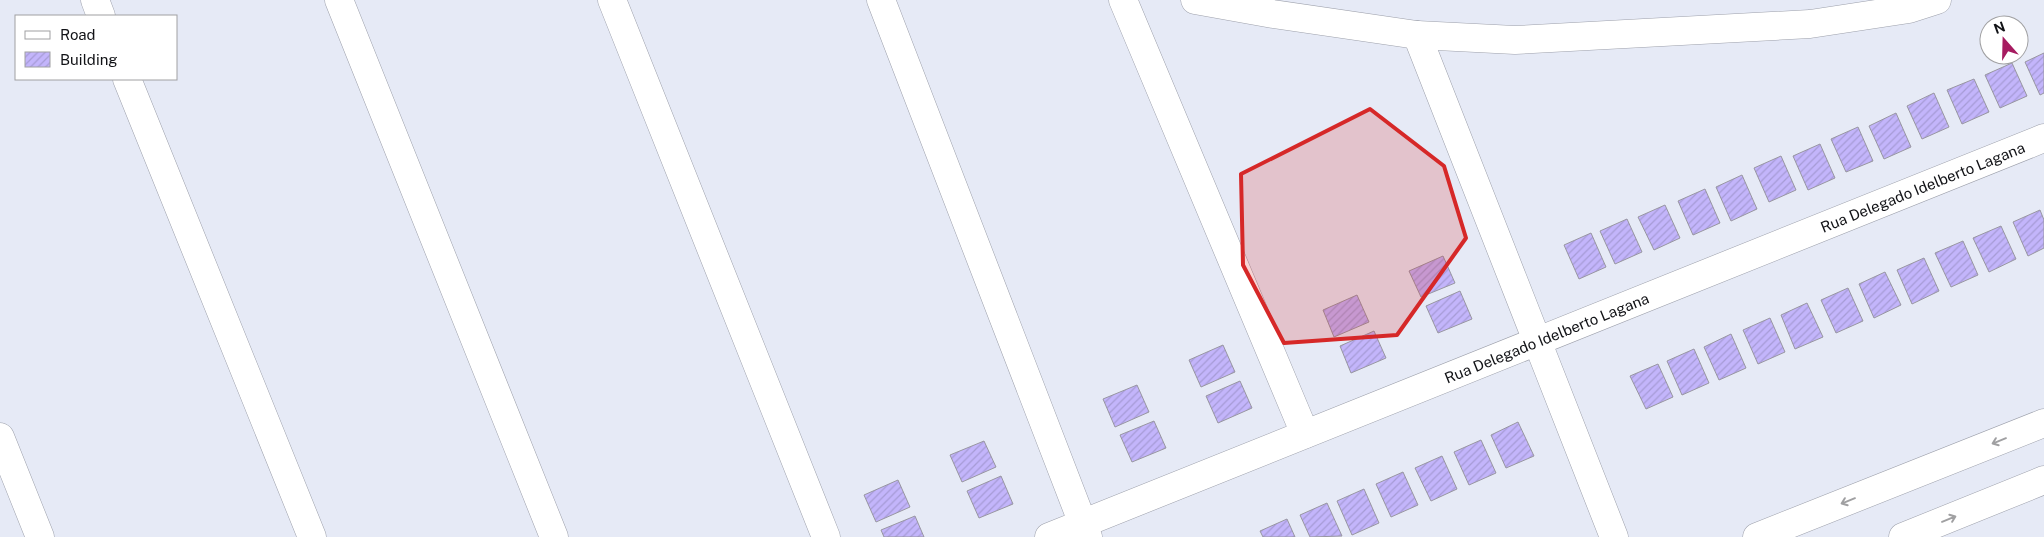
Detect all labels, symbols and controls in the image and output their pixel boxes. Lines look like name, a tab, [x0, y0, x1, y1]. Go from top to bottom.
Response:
legend	[15, 15, 178, 80]
north arrow	[1979, 15, 2029, 65]
text: N	[1992, 18, 2007, 37]
text: Road	[60, 26, 96, 43]
text: Building	[60, 51, 118, 68]
street label: Rua Delegado Idelberto Lagana	[1818, 138, 2027, 235]
street label: Rua Delegado Idelberto Lagana	[1442, 289, 1651, 386]
one-way arrow	[1992, 437, 2007, 446]
one-way arrow	[1841, 497, 1856, 506]
one-way arrow	[1941, 513, 1956, 522]

